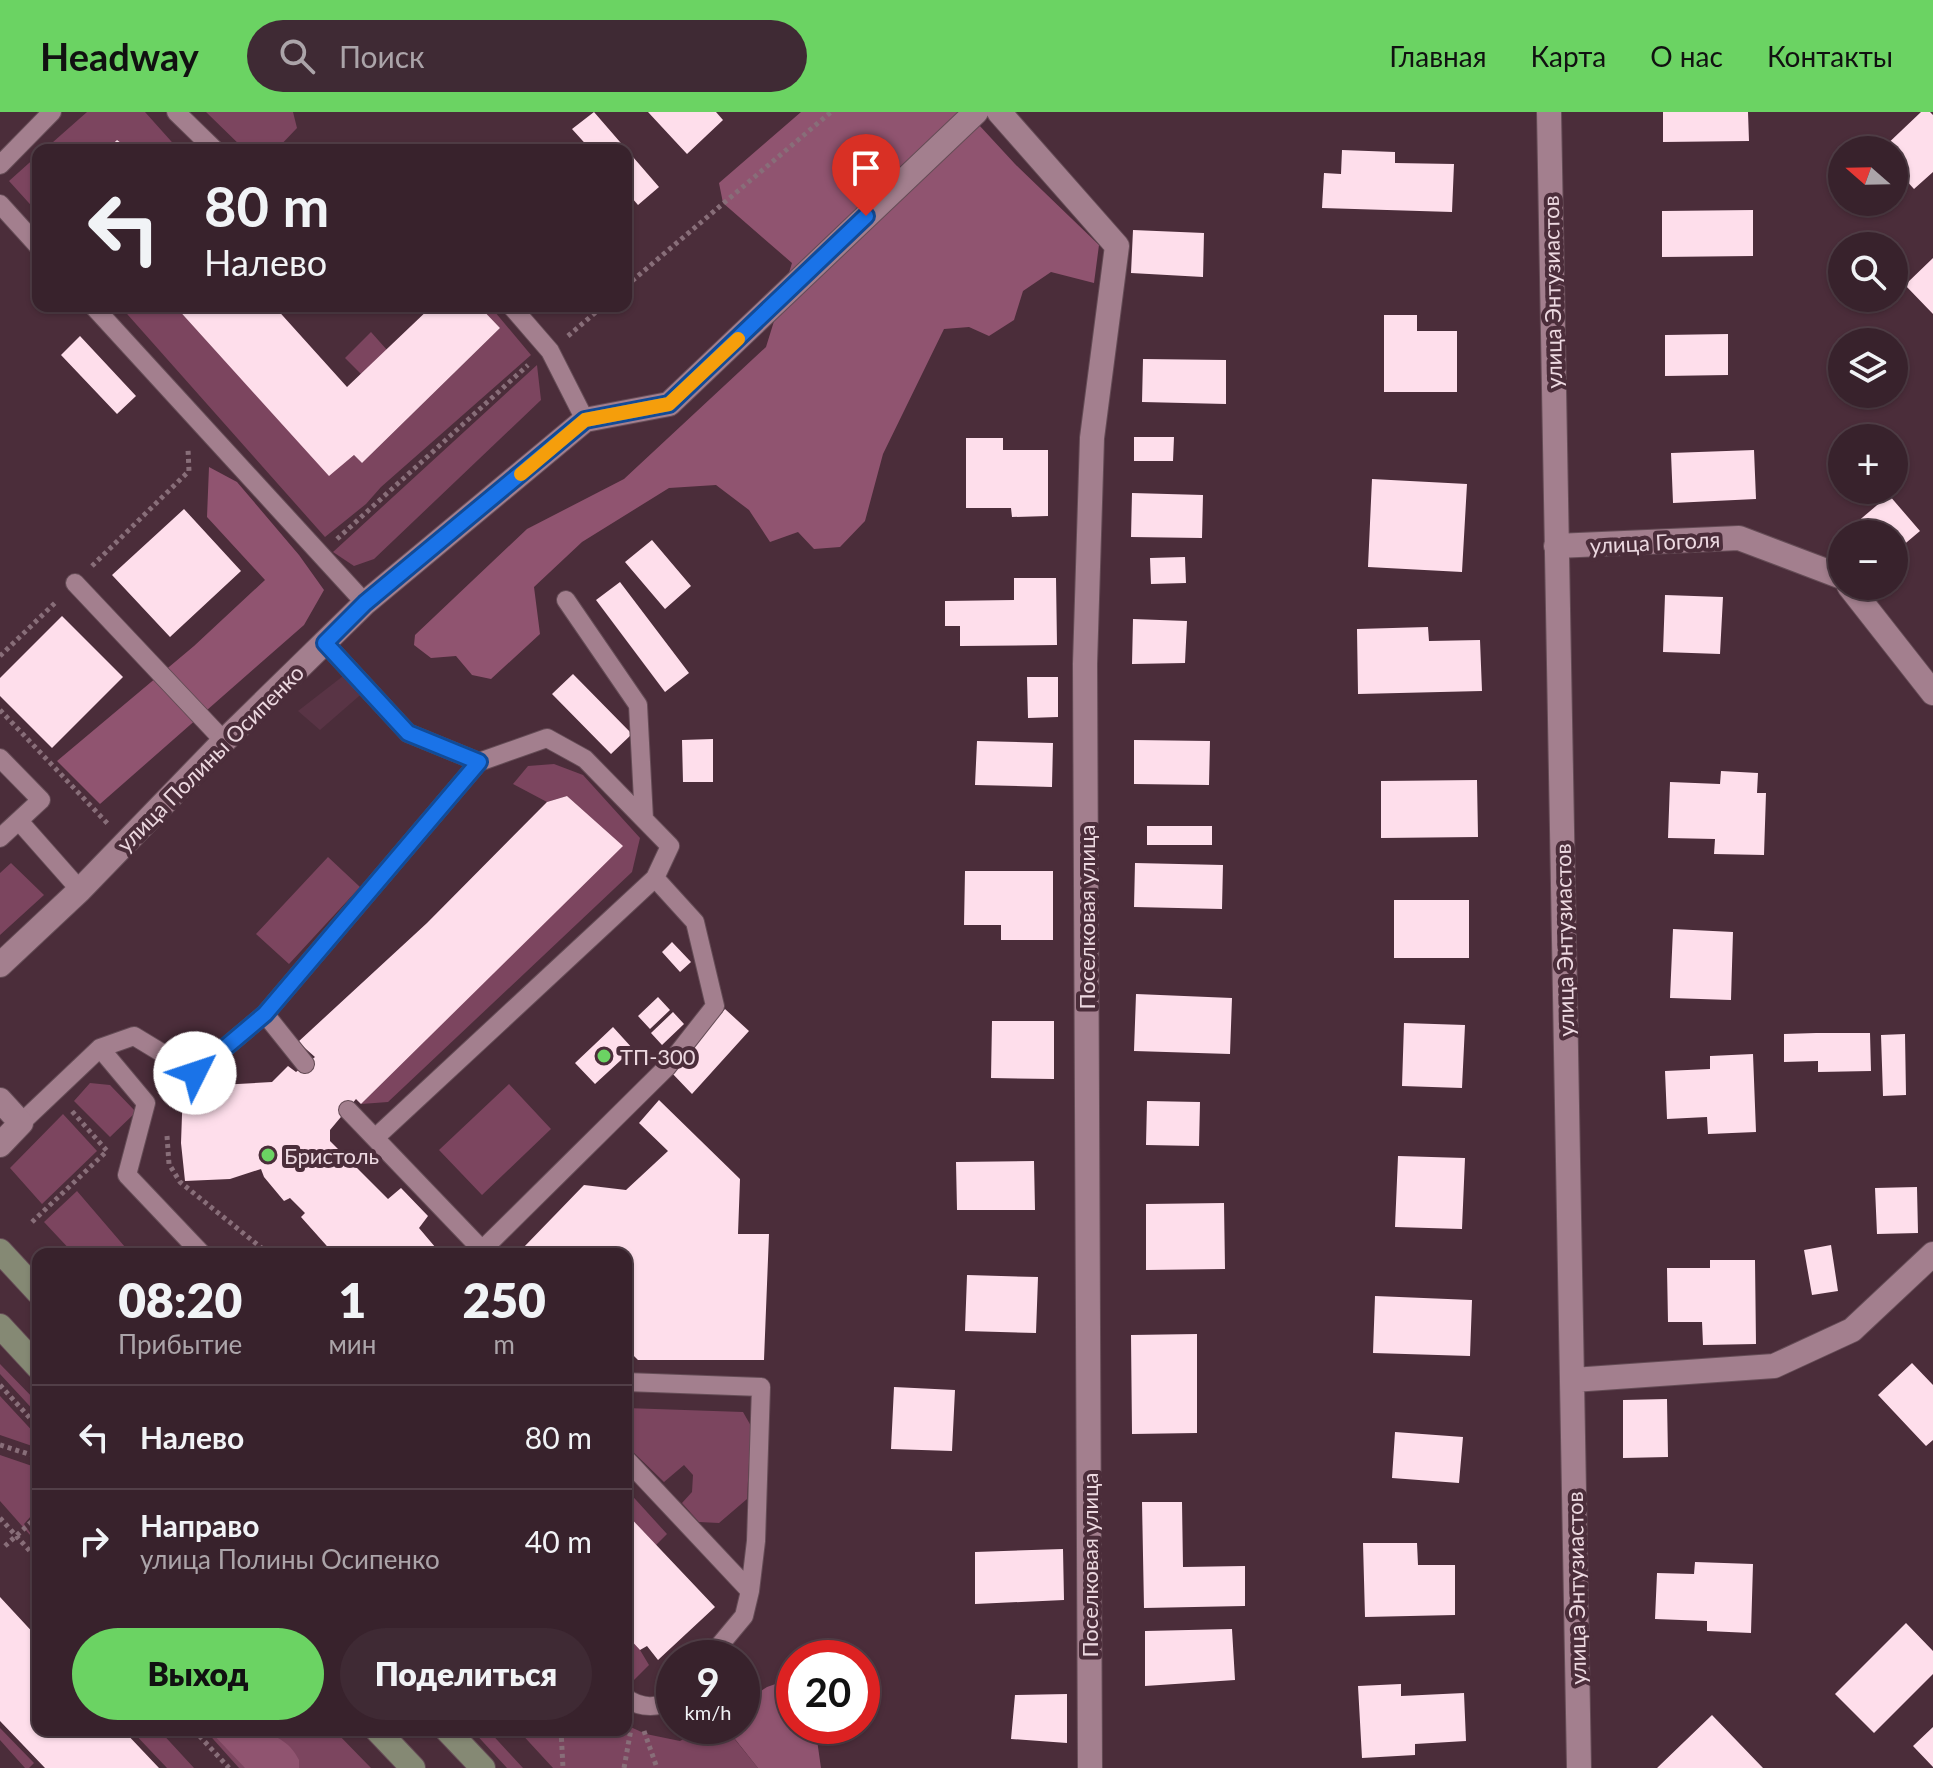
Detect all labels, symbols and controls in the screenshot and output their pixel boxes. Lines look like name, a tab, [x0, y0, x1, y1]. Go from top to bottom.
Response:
search box	[247, 20, 807, 92]
text: Headway	[40, 33, 199, 79]
icon: search	[275, 34, 319, 78]
text: Поиск	[339, 38, 425, 74]
text: Главная	[1389, 39, 1487, 73]
text: Карта	[1531, 39, 1606, 73]
text: О нас	[1650, 39, 1723, 73]
text: Контакты	[1767, 39, 1893, 73]
pin	[832, 134, 900, 216]
north arrow	[1828, 136, 1908, 216]
map controls	[1828, 136, 1908, 600]
icon: arrive	[844, 146, 888, 190]
text: 80 m	[204, 172, 329, 239]
icon: left	[72, 176, 176, 280]
street label: улица Энтузиастов	[1537, 195, 1567, 389]
button: search	[1828, 232, 1908, 312]
text: Налево	[204, 240, 327, 284]
button: layers	[1828, 328, 1908, 408]
button: +	[1828, 424, 1908, 504]
button: −	[1828, 520, 1908, 600]
street label: улица Гоголя	[1589, 525, 1721, 559]
street label: улица Полины Осипенко	[111, 659, 309, 857]
street label: Поселковая улица	[1073, 825, 1100, 1009]
street label: улица Энтузиастов	[1549, 843, 1579, 1037]
position arrow	[153, 1031, 237, 1115]
place label: ТП-300	[620, 1043, 696, 1070]
marker: ТП-300	[595, 1047, 613, 1065]
place label: Бристоль	[284, 1142, 379, 1169]
marker: Бристоль	[259, 1146, 277, 1164]
text: 08:20	[118, 1271, 242, 1328]
text: 1	[338, 1271, 366, 1328]
text: 250	[462, 1271, 546, 1328]
text: Прибытие	[118, 1328, 242, 1360]
text: мин	[328, 1328, 376, 1360]
text: m	[493, 1328, 515, 1360]
icon: left	[72, 1415, 116, 1459]
text: Налево	[140, 1419, 244, 1455]
text: 80 m	[525, 1419, 592, 1455]
street label: Поселковая улица	[1076, 1473, 1103, 1657]
street label: улица Энтузиастов	[1561, 1491, 1591, 1685]
text: Направо	[140, 1507, 260, 1543]
icon: right	[72, 1519, 116, 1563]
text: 40 m	[525, 1523, 592, 1559]
text: улица Полины Осипенко	[140, 1543, 440, 1575]
button: Выход	[72, 1628, 324, 1720]
button: Поделиться	[340, 1628, 592, 1720]
speed limit sign: 20	[776, 1640, 880, 1744]
text: 9	[696, 1658, 720, 1706]
text: km/h	[685, 1700, 731, 1724]

